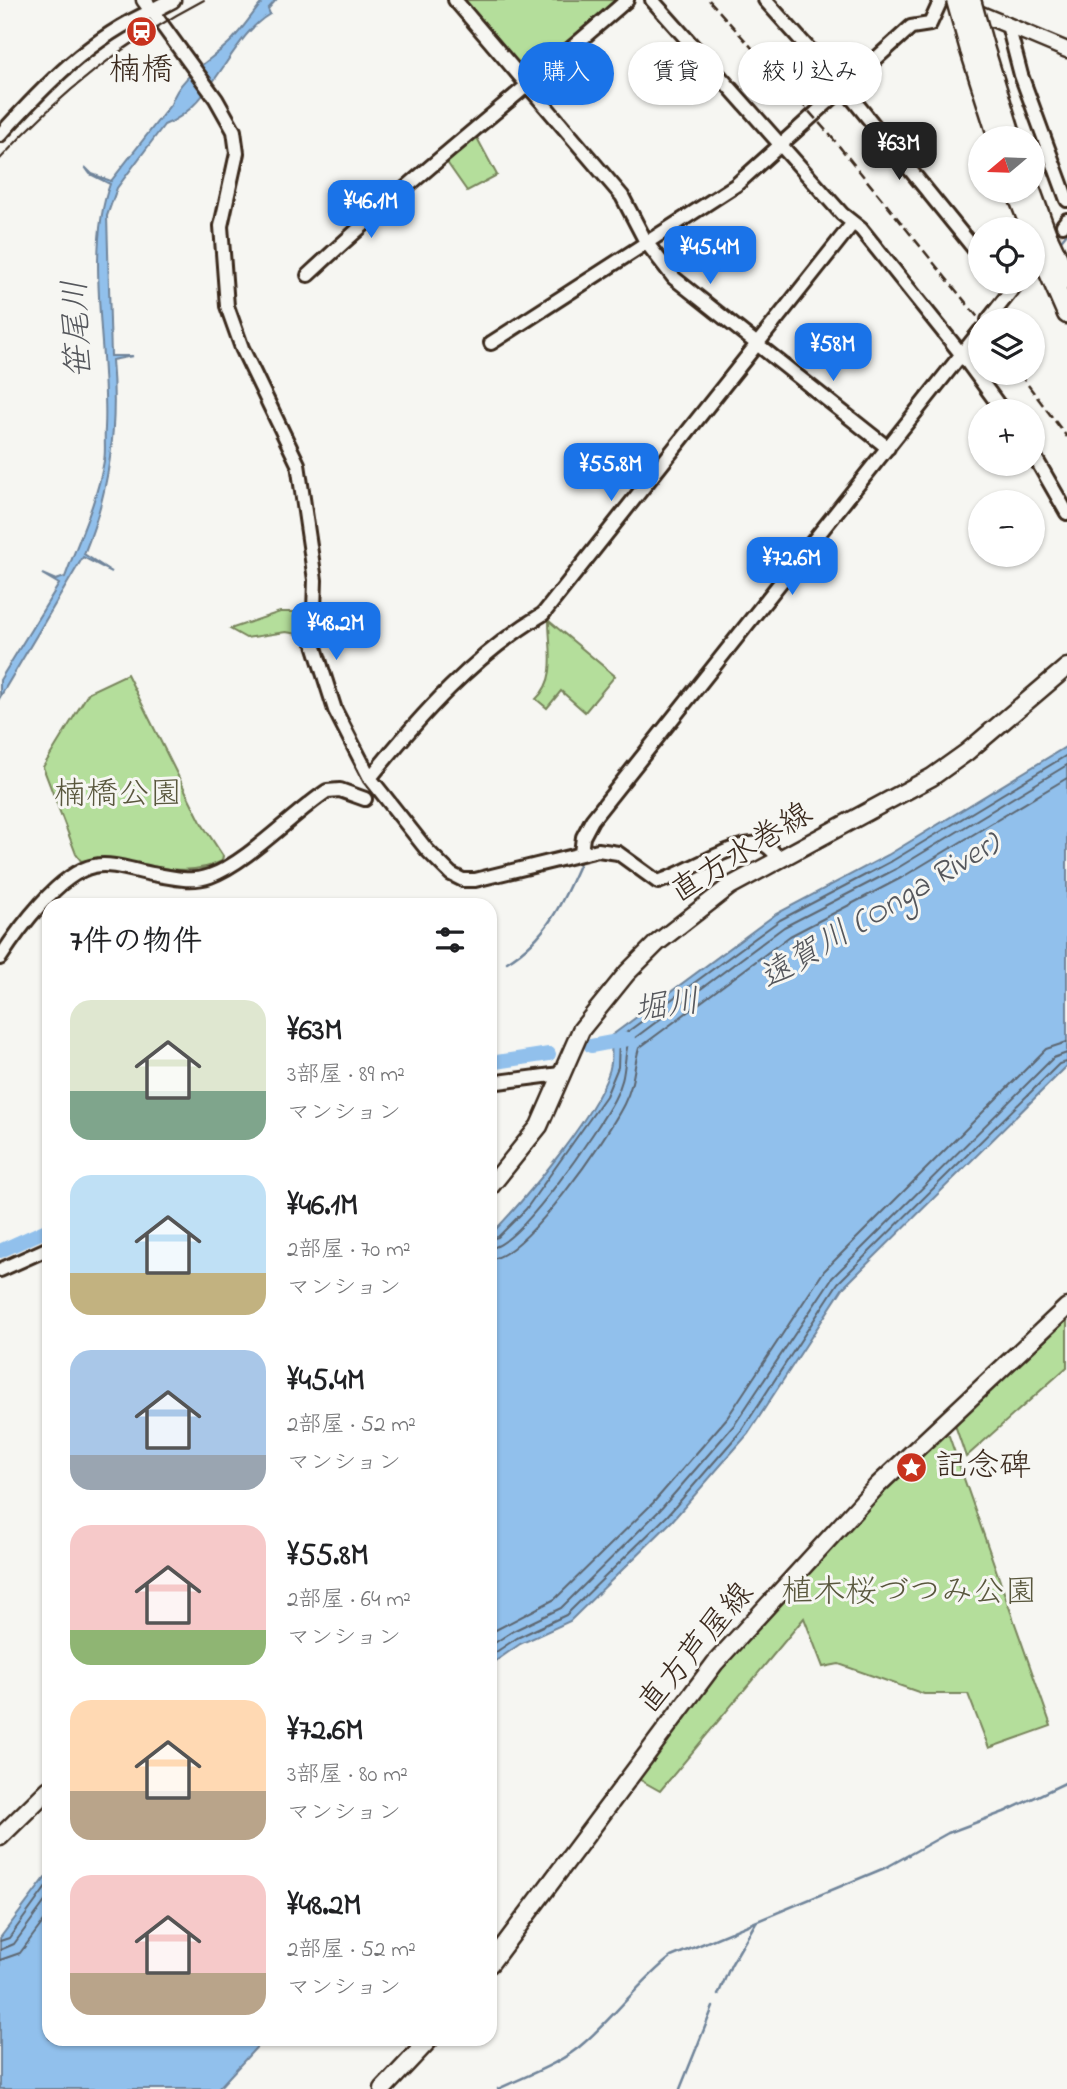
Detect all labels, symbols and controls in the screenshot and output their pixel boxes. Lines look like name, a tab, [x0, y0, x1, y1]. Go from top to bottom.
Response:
station icon: 楠橋	[124, 15, 158, 49]
chip: 購入	[518, 42, 614, 105]
chip: 賃貸	[628, 42, 724, 105]
chip: 絞り込み	[738, 42, 882, 105]
place label: 楠橋	[109, 48, 173, 95]
pin: ¥63M	[858, 122, 940, 182]
north arrow	[968, 126, 1045, 203]
map controls	[968, 126, 1045, 567]
text: ¥63M	[878, 128, 920, 161]
pin: ¥46.1M	[314, 180, 428, 240]
text: ¥46.1M	[344, 186, 398, 219]
button: locate	[968, 217, 1045, 294]
pin: ¥45.4M	[653, 226, 767, 286]
text: ¥45.4M	[680, 232, 740, 265]
water label: 笹尾川	[52, 278, 106, 380]
button: layers	[968, 308, 1045, 385]
pin: ¥58M	[792, 324, 874, 383]
text: ¥58M	[811, 329, 855, 362]
button: +	[968, 399, 1045, 476]
pin: ¥55.8M	[554, 444, 668, 503]
text: ¥55.8M	[580, 449, 642, 482]
button: −	[968, 490, 1045, 567]
pin: ¥72.6M	[735, 538, 849, 597]
text: ¥72.6M	[763, 543, 821, 576]
pin: ¥48.2M	[279, 602, 393, 662]
text: ¥48.2M	[307, 608, 365, 641]
park label: 楠橋公園	[54, 772, 182, 819]
street label: 直方水巻線	[662, 792, 822, 916]
water label: 遠賀川 (Onga River)	[751, 819, 1013, 1004]
text: 7件の物件	[70, 921, 202, 965]
icon: filters	[431, 921, 469, 959]
water label: 堀川	[631, 979, 703, 1035]
text: ¥63M	[287, 1010, 343, 1054]
icon: home	[126, 1028, 210, 1112]
text: 3部屋 · 89 m²	[287, 1059, 405, 1092]
text: マンション	[287, 1097, 401, 1130]
text: ¥46.1M	[287, 1185, 358, 1229]
icon: home	[126, 1203, 210, 1287]
text: 2部屋 · 70 m²	[287, 1234, 411, 1267]
text: マンション	[287, 1272, 401, 1305]
text: ¥45.4M	[287, 1360, 365, 1404]
icon: home	[126, 1378, 210, 1462]
text: 2部屋 · 52 m²	[287, 1409, 416, 1442]
place label: 記念碑	[935, 1444, 1031, 1491]
text: マンション	[287, 1447, 401, 1480]
place icon: 記念碑	[895, 1450, 929, 1484]
text: ¥55.8M	[287, 1535, 369, 1579]
icon: home	[126, 1553, 210, 1637]
park label: 植木桜づつみ公園	[781, 1570, 1037, 1617]
street label: 直方芦屋線	[628, 1573, 766, 1725]
text: 2部屋 · 64 m²	[287, 1584, 411, 1617]
text: マンション	[287, 1622, 401, 1655]
text: ¥72.6M	[287, 1710, 364, 1754]
icon: home	[126, 1728, 210, 1812]
text: 3部屋 · 80 m²	[287, 1759, 408, 1792]
text: マンション	[287, 1797, 401, 1830]
text: ¥48.2M	[287, 1885, 362, 1929]
icon: home	[126, 1903, 210, 1987]
text: 2部屋 · 52 m²	[287, 1934, 416, 1967]
text: マンション	[287, 1972, 401, 2005]

